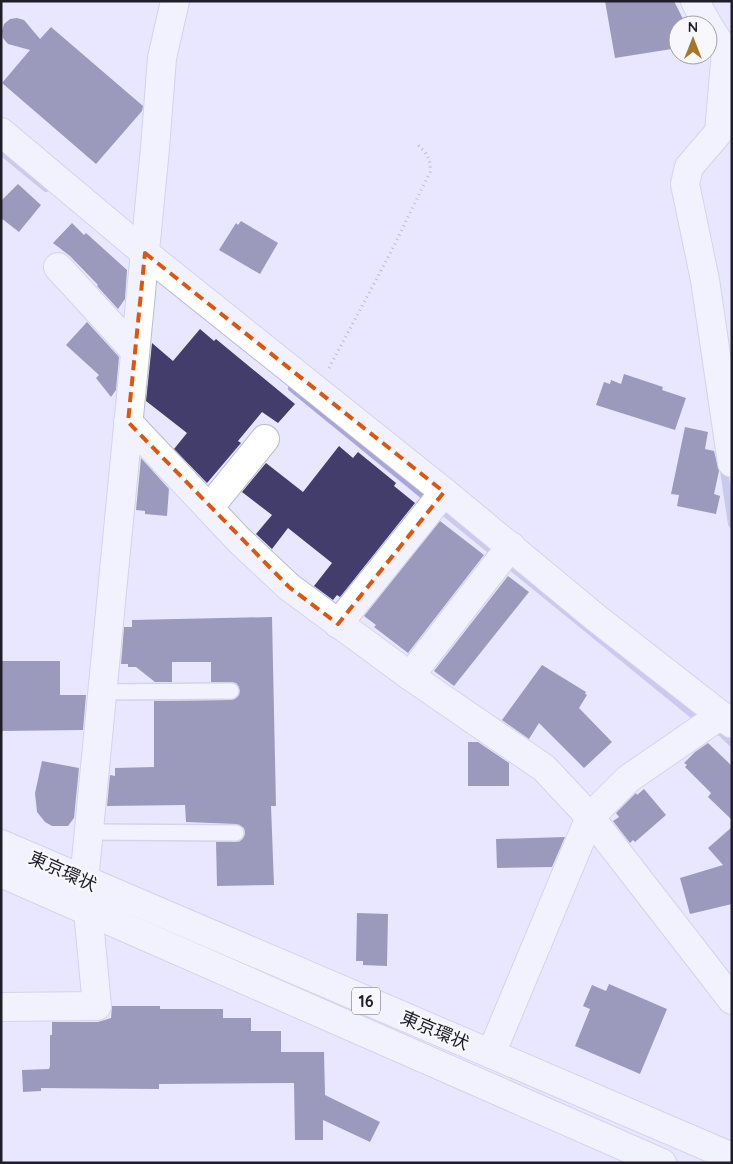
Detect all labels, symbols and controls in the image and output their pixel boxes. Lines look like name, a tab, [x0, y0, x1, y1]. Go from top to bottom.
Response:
north arrow	[668, 15, 718, 65]
text: N	[688, 18, 698, 36]
street label: 東京環状	[25, 846, 101, 896]
road number: 16	[352, 988, 380, 1014]
street label: 東京環状	[397, 1005, 473, 1055]

